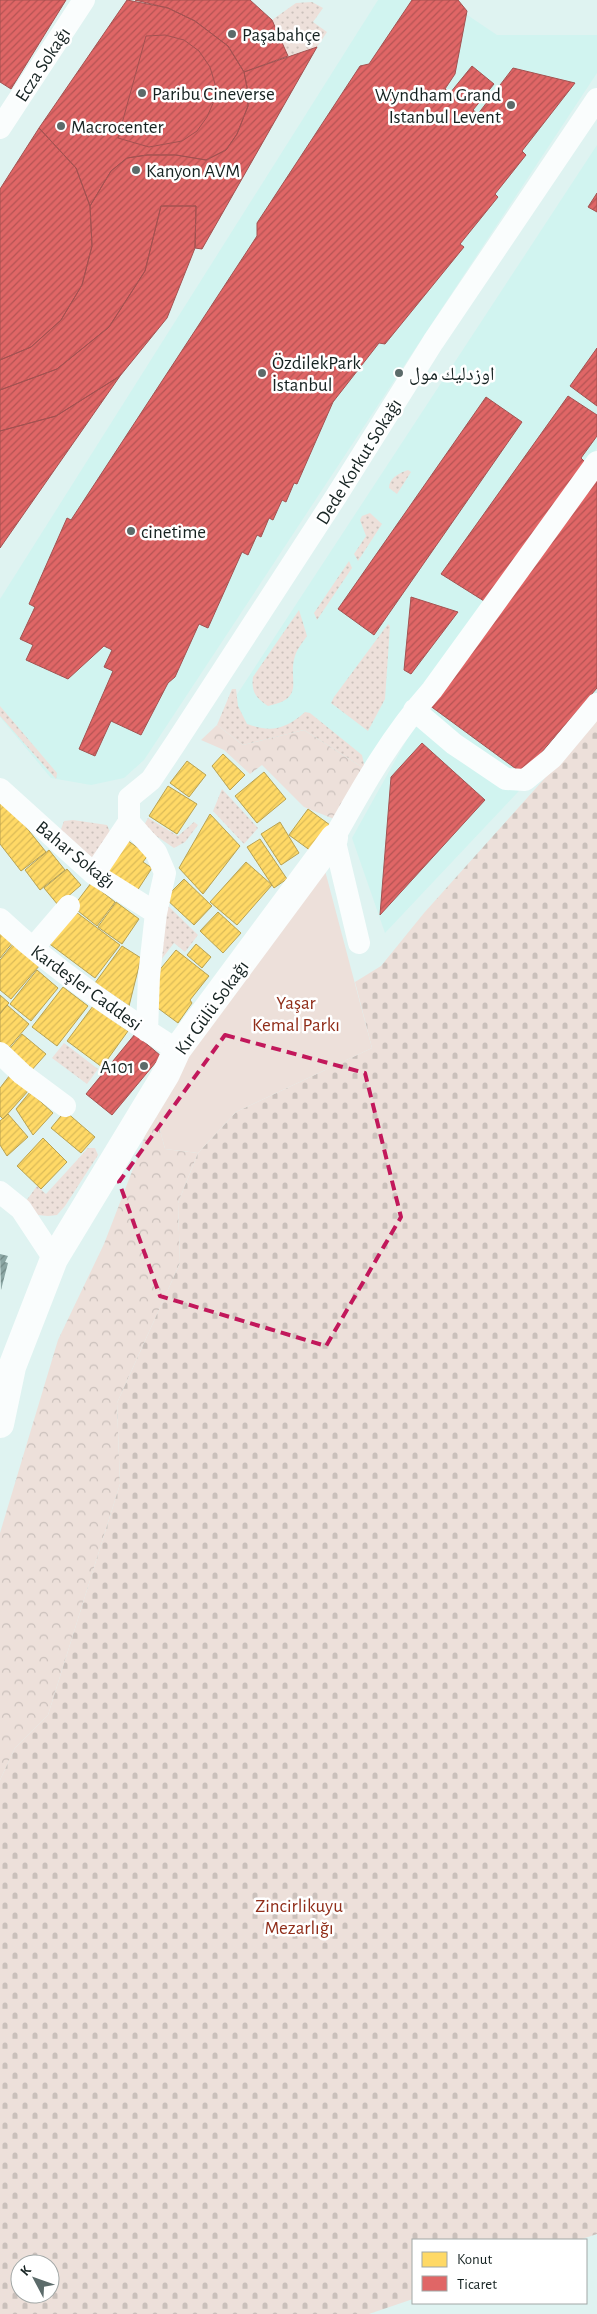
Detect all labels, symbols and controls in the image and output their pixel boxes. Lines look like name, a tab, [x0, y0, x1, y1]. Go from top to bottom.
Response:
street label: Ecza Sokağı	[12, 24, 74, 105]
place label: Paşabahçe	[242, 26, 320, 45]
marker: Paşabahçe	[226, 28, 238, 40]
place label: Paribu Cineverse	[152, 85, 275, 104]
place label: Wyndham Grand Istanbul Levent	[375, 86, 501, 127]
marker: Paribu Cineverse	[136, 87, 148, 99]
marker: Wyndham Grand Istanbul Levent	[505, 99, 517, 111]
place label: Macrocenter	[71, 118, 164, 137]
marker: Macrocenter	[55, 120, 67, 132]
place label: Kanyon AVM	[146, 162, 240, 181]
marker: Kanyon AVM	[130, 164, 142, 176]
place label: ÖzdilekPark İstanbul	[272, 353, 361, 395]
place label: اوزدليك مول	[409, 365, 494, 385]
marker: ÖzdilekPark İstanbul	[256, 367, 268, 379]
marker: اوزدليك مول	[393, 367, 405, 379]
street label: Dede Korkut Sokağı	[313, 396, 406, 528]
place label: cinetime	[141, 523, 206, 542]
marker: cinetime	[125, 525, 137, 537]
street label: Bahar Sokağı	[32, 818, 118, 893]
street label: Kardeşler Caddesi	[27, 942, 145, 1035]
street label: Kır Gülü Sokağı	[172, 957, 253, 1058]
park label: Yaşar Kemal Parkı	[252, 994, 340, 1035]
place label: A101	[100, 1058, 134, 1077]
marker: A101	[138, 1060, 150, 1072]
park label: Zincirlikuyu Mezarlığı	[255, 1897, 343, 1938]
legend	[412, 2239, 587, 2304]
text: Konut	[457, 2252, 492, 2267]
north arrow	[10, 2254, 60, 2304]
text: K	[18, 2263, 34, 2279]
text: Ticaret	[457, 2277, 497, 2292]

